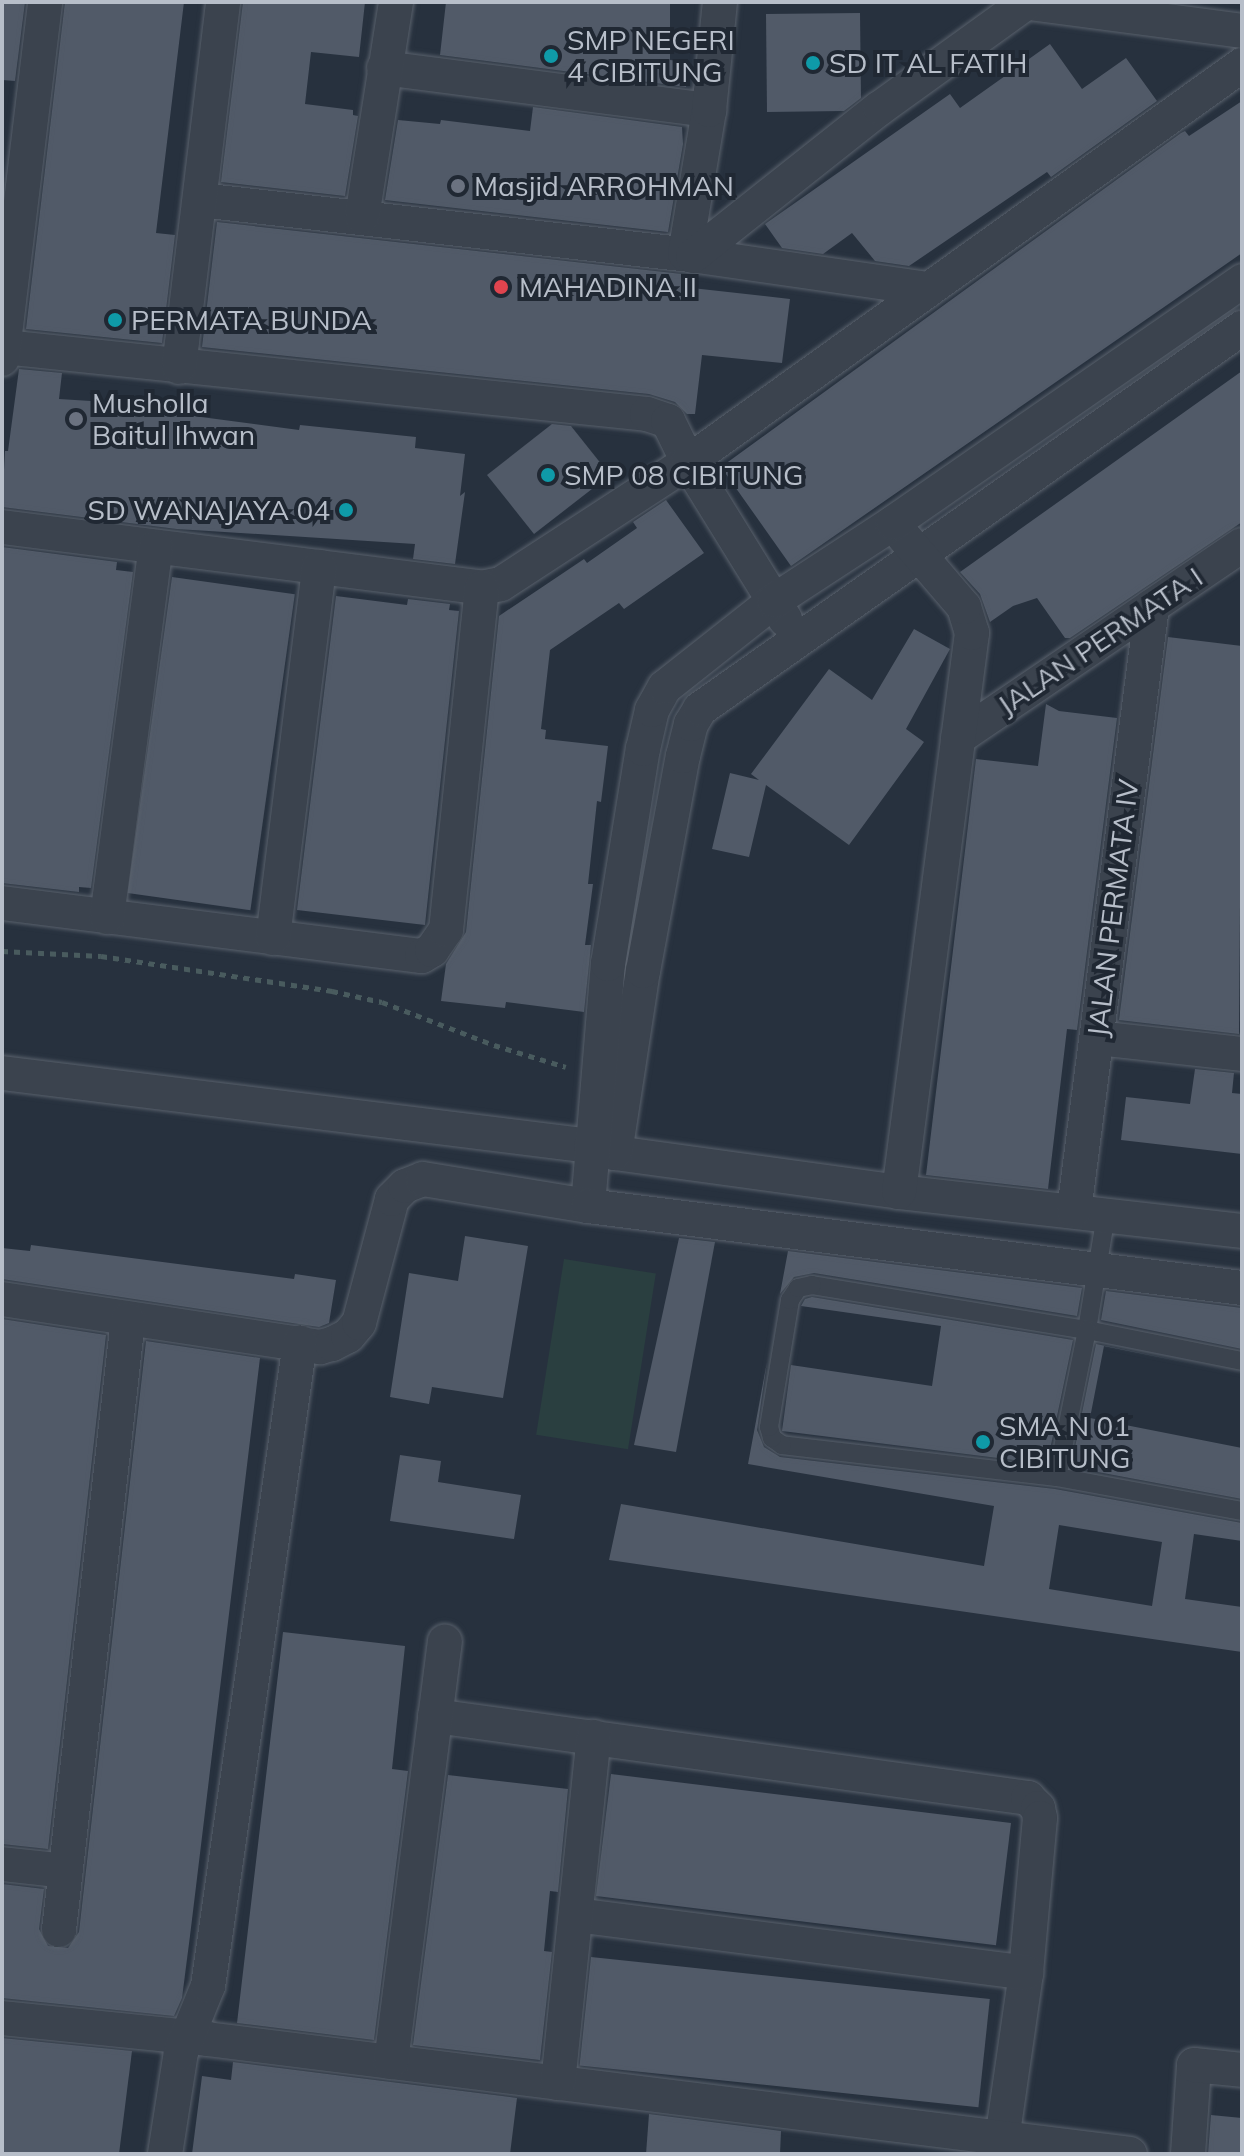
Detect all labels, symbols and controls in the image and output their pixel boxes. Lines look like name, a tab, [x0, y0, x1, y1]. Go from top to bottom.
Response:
place label: SMP NEGERI 4 CIBITUNG	[567, 23, 735, 89]
place label: SD IT AL FATIH	[829, 46, 1027, 80]
marker: SMP NEGERI 4 CIBITUNG	[542, 47, 560, 65]
marker: SD IT AL FATIH	[804, 54, 822, 72]
place label: Masjid ARROHMAN	[474, 169, 734, 203]
marker: Masjid ARROHMAN	[449, 177, 467, 195]
place label: MAHADINA II	[519, 270, 697, 304]
marker: MAHADINA II	[490, 276, 512, 298]
place label: PERMATA BUNDA	[131, 303, 372, 337]
marker: PERMATA BUNDA	[106, 311, 124, 329]
place label: Musholla Baitul Ihwan	[92, 386, 255, 452]
marker: Musholla Baitul Ihwan	[67, 410, 85, 428]
place label: SMP 08 CIBITUNG	[564, 458, 803, 492]
marker: SMP 08 CIBITUNG	[539, 466, 557, 484]
place label: SD WANAJAYA 04	[87, 493, 330, 527]
marker: SD WANAJAYA 04	[337, 501, 355, 519]
street label: JALAN PERMATA I	[991, 560, 1209, 722]
street label: JALAN PERMATA IV	[1081, 777, 1145, 1039]
place label: SMA N 01 CIBITUNG	[999, 1409, 1130, 1475]
marker: SMA N 01 CIBITUNG	[974, 1433, 992, 1451]

